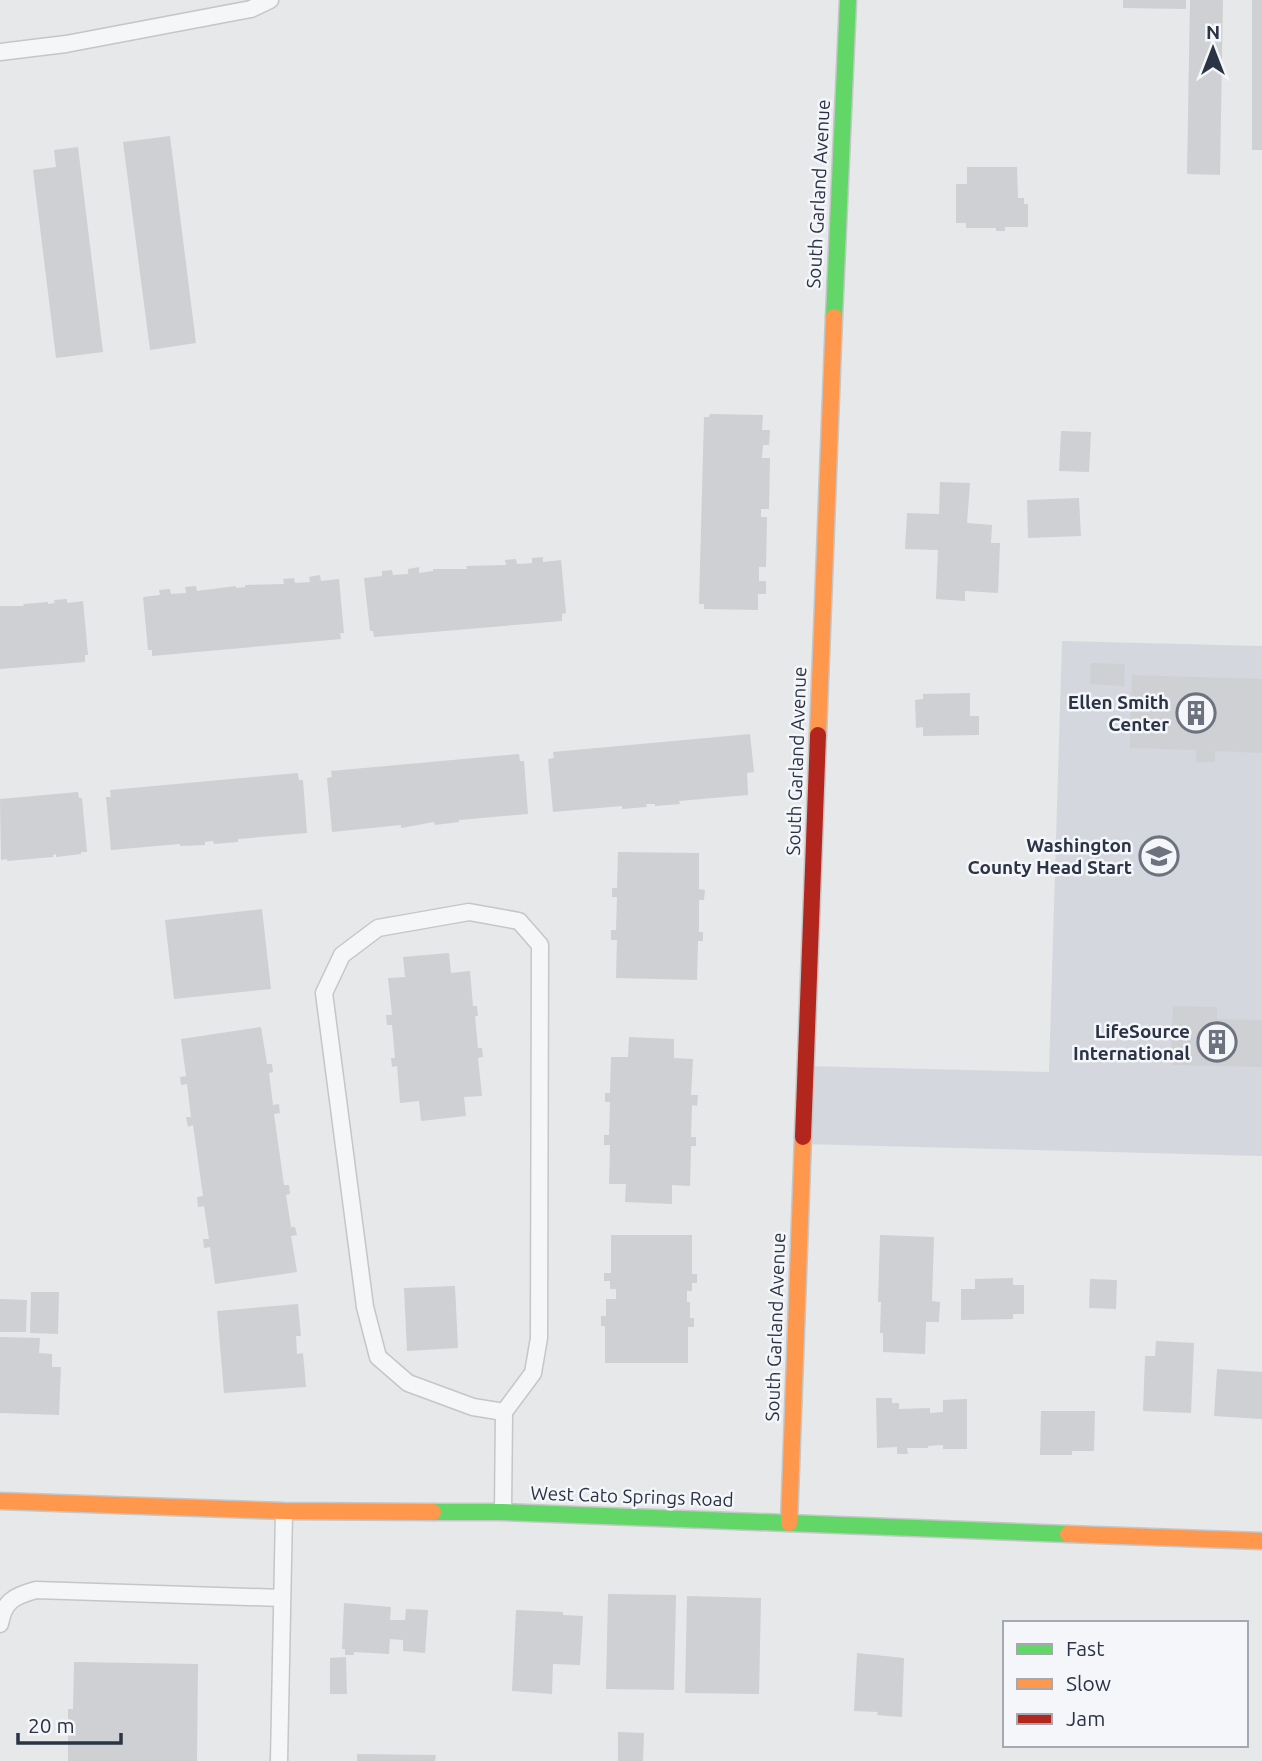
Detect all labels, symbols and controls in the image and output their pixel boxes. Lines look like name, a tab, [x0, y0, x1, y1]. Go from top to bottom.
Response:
north arrow	[1178, 14, 1248, 84]
text: N	[1206, 21, 1220, 43]
street label: South Garland Avenue	[802, 99, 834, 289]
street label: South Garland Avenue	[782, 666, 810, 856]
place label: Ellen Smith Center	[1068, 691, 1169, 735]
building icon: Ellen Smith Center	[1175, 692, 1217, 734]
place label: Washington County Head Start	[968, 834, 1132, 878]
school or university icon: Washington County Head Start	[1138, 835, 1180, 877]
place label: LifeSource International	[1073, 1020, 1190, 1064]
building icon: LifeSource International	[1196, 1021, 1238, 1063]
street label: South Garland Avenue	[761, 1232, 789, 1422]
street label: West Cato Springs Road	[530, 1481, 734, 1511]
legend	[1003, 1621, 1248, 1747]
text: Fast	[1066, 1636, 1104, 1660]
text: Slow	[1066, 1671, 1111, 1695]
scale bar	[18, 1702, 121, 1746]
text: Jam	[1066, 1706, 1105, 1730]
text: 20 m	[28, 1713, 75, 1737]

